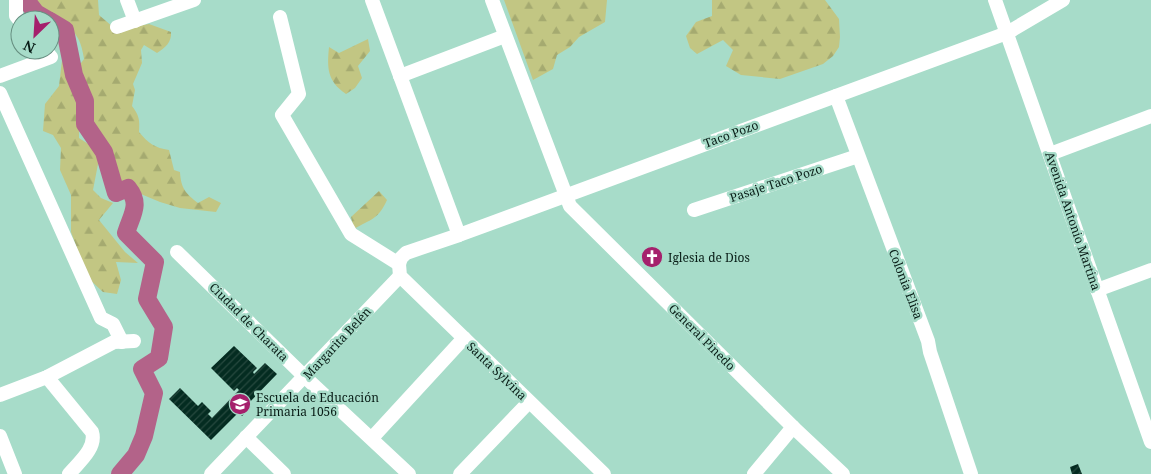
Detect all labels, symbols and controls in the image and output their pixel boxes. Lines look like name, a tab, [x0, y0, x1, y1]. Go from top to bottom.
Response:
north arrow	[10, 10, 60, 60]
text: N	[20, 36, 38, 58]
street label: Taco Pozo	[701, 116, 761, 152]
street label: Avenida Antonio Martina	[1041, 150, 1105, 293]
street label: Pasaje Taco Pozo	[728, 160, 824, 206]
church icon: Iglesia de Dios	[640, 245, 664, 269]
street label: Colonia Elisa	[885, 247, 927, 322]
place label: Iglesia de Dios	[668, 249, 750, 266]
street label: Ciudad de Charata	[206, 279, 292, 365]
street label: General Pinedo	[665, 300, 739, 374]
street label: Margarita Belén	[299, 303, 375, 383]
street label: Santa Sylvina	[463, 338, 531, 404]
place label: Escuela de Educación Primaria 1056	[256, 389, 379, 420]
school or university icon: Escuela de Educación Primaria 1056	[228, 392, 252, 416]

